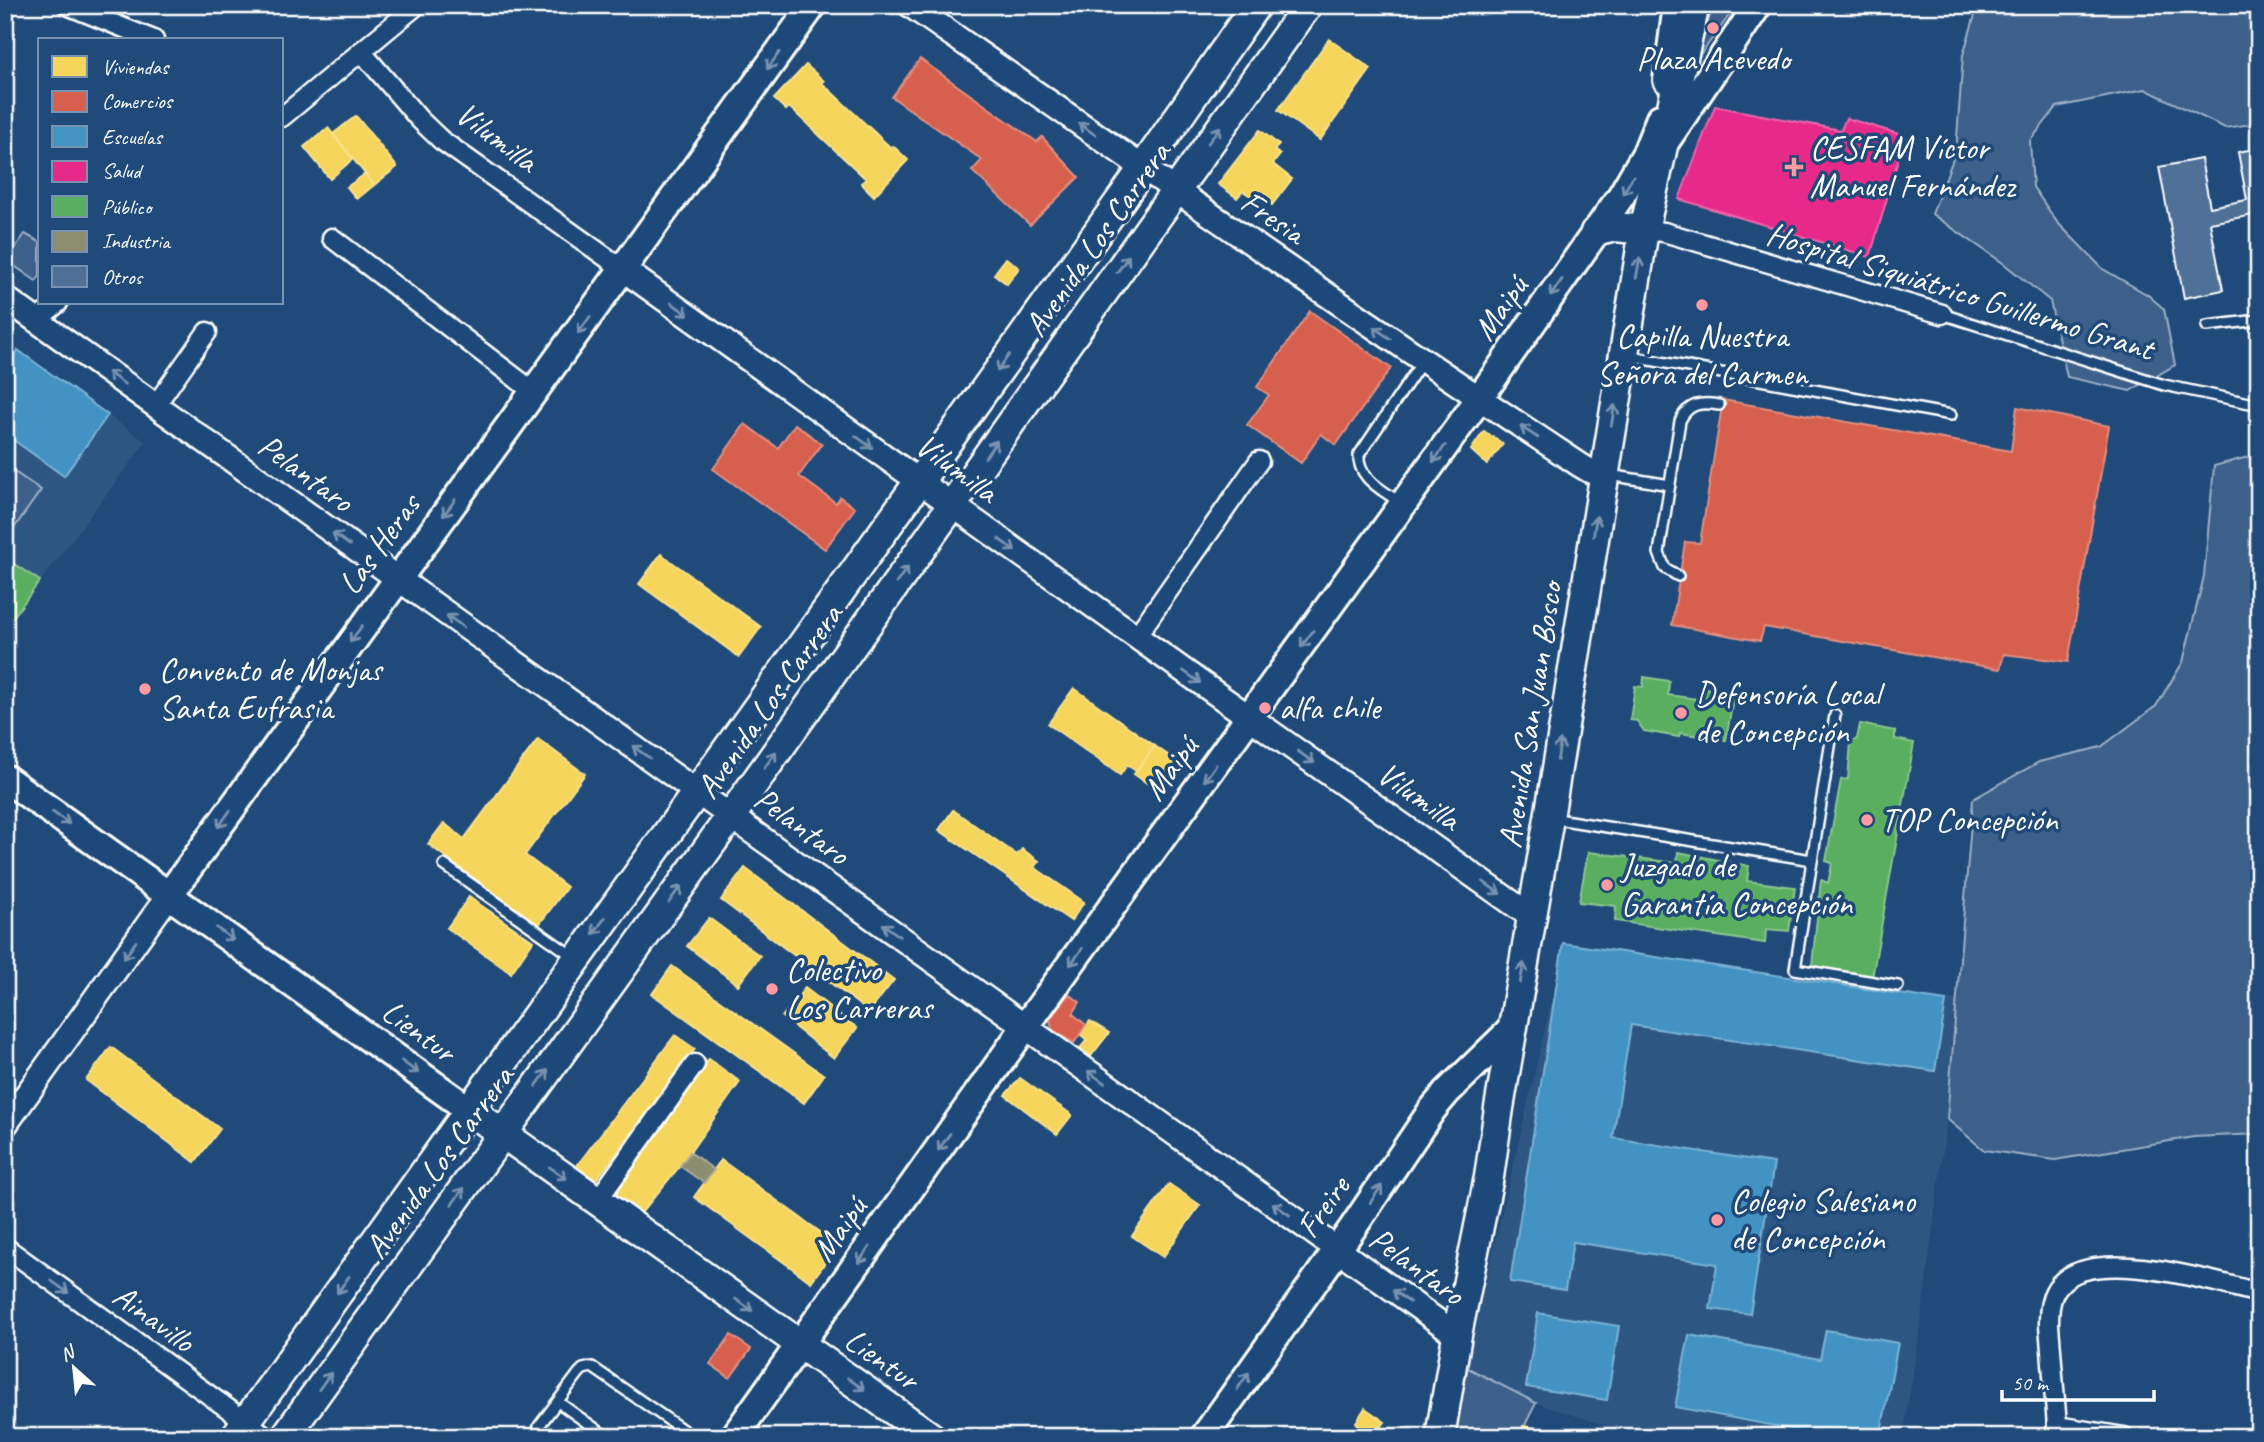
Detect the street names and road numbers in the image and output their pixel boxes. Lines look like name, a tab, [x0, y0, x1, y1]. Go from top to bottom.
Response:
street label: Vilumilla	[448, 93, 548, 183]
street label: Avenida Los Carrera	[1014, 131, 1181, 345]
street label: Fresia	[1233, 181, 1315, 255]
street label: Hospital Siquiátrico Guillermo Grant	[1762, 212, 2161, 371]
street label: Maipú	[1463, 265, 1539, 348]
street label: Pelantaro	[250, 424, 364, 523]
street label: Vilumilla	[907, 424, 1009, 514]
street label: Las Heras	[329, 483, 431, 602]
street label: Avenida San Juan Bosco	[1488, 576, 1572, 851]
street label: Avenida Los Carrera	[686, 593, 853, 807]
street label: Maipú	[1133, 725, 1209, 808]
street label: Vilumilla	[1369, 752, 1471, 841]
street label: Pelantaro	[746, 777, 860, 876]
street label: Lientur	[374, 990, 467, 1074]
street label: Avenida Los Carrera	[355, 1055, 525, 1267]
street label: Freire	[1287, 1166, 1360, 1246]
street label: Maipú	[802, 1186, 878, 1269]
street label: Pelantaro	[1361, 1217, 1475, 1316]
street label: Ainavillo	[105, 1274, 205, 1363]
street label: Lientur	[837, 1319, 930, 1401]

